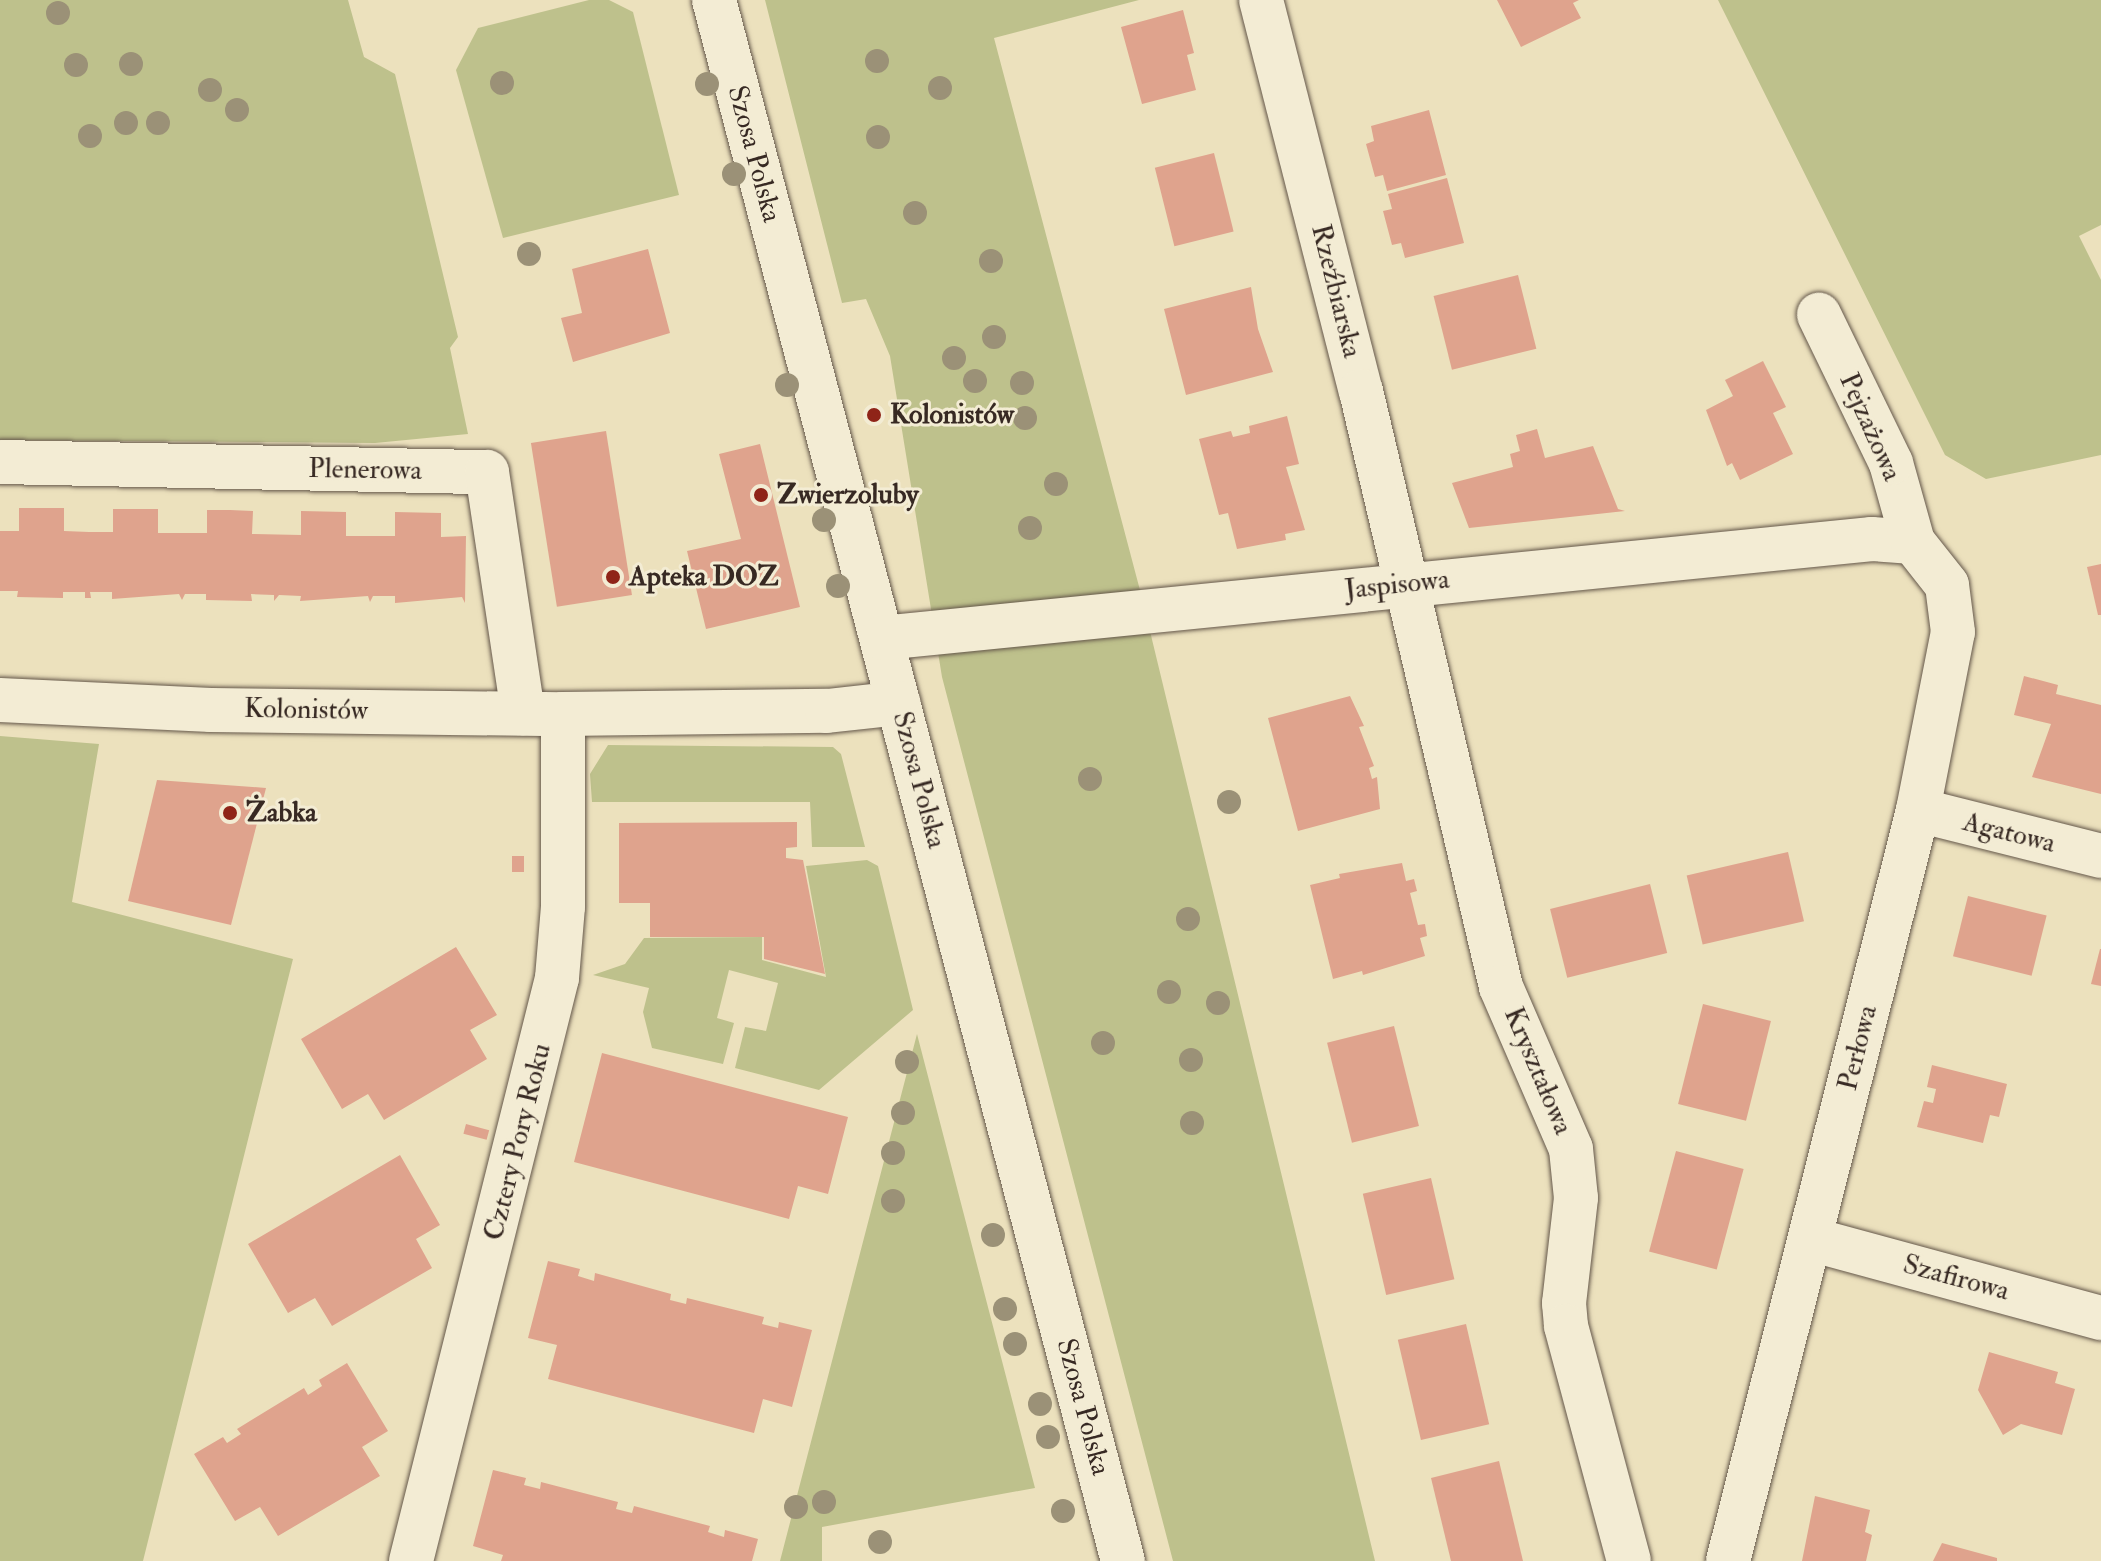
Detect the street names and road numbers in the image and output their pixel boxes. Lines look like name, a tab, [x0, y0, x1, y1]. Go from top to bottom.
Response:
street label: Szosa Polska	[720, 82, 788, 226]
street label: Rzeźbiarska	[1303, 221, 1369, 361]
street label: Pejzażowa	[1831, 368, 1909, 486]
street label: Plenerowa	[308, 452, 422, 488]
street label: Jaspisowa	[1343, 563, 1451, 607]
street label: Kolonistów	[244, 692, 368, 728]
street label: Szosa Polska	[885, 708, 953, 852]
street label: Agatowa	[1959, 805, 2059, 861]
street label: Kryształowa	[1496, 1002, 1580, 1140]
street label: Perłowa	[1831, 1002, 1885, 1094]
street label: Cztery Pory Roku	[477, 1040, 559, 1244]
street label: Szafirowa	[1899, 1248, 2013, 1308]
street label: Szosa Polska	[1049, 1335, 1117, 1479]

